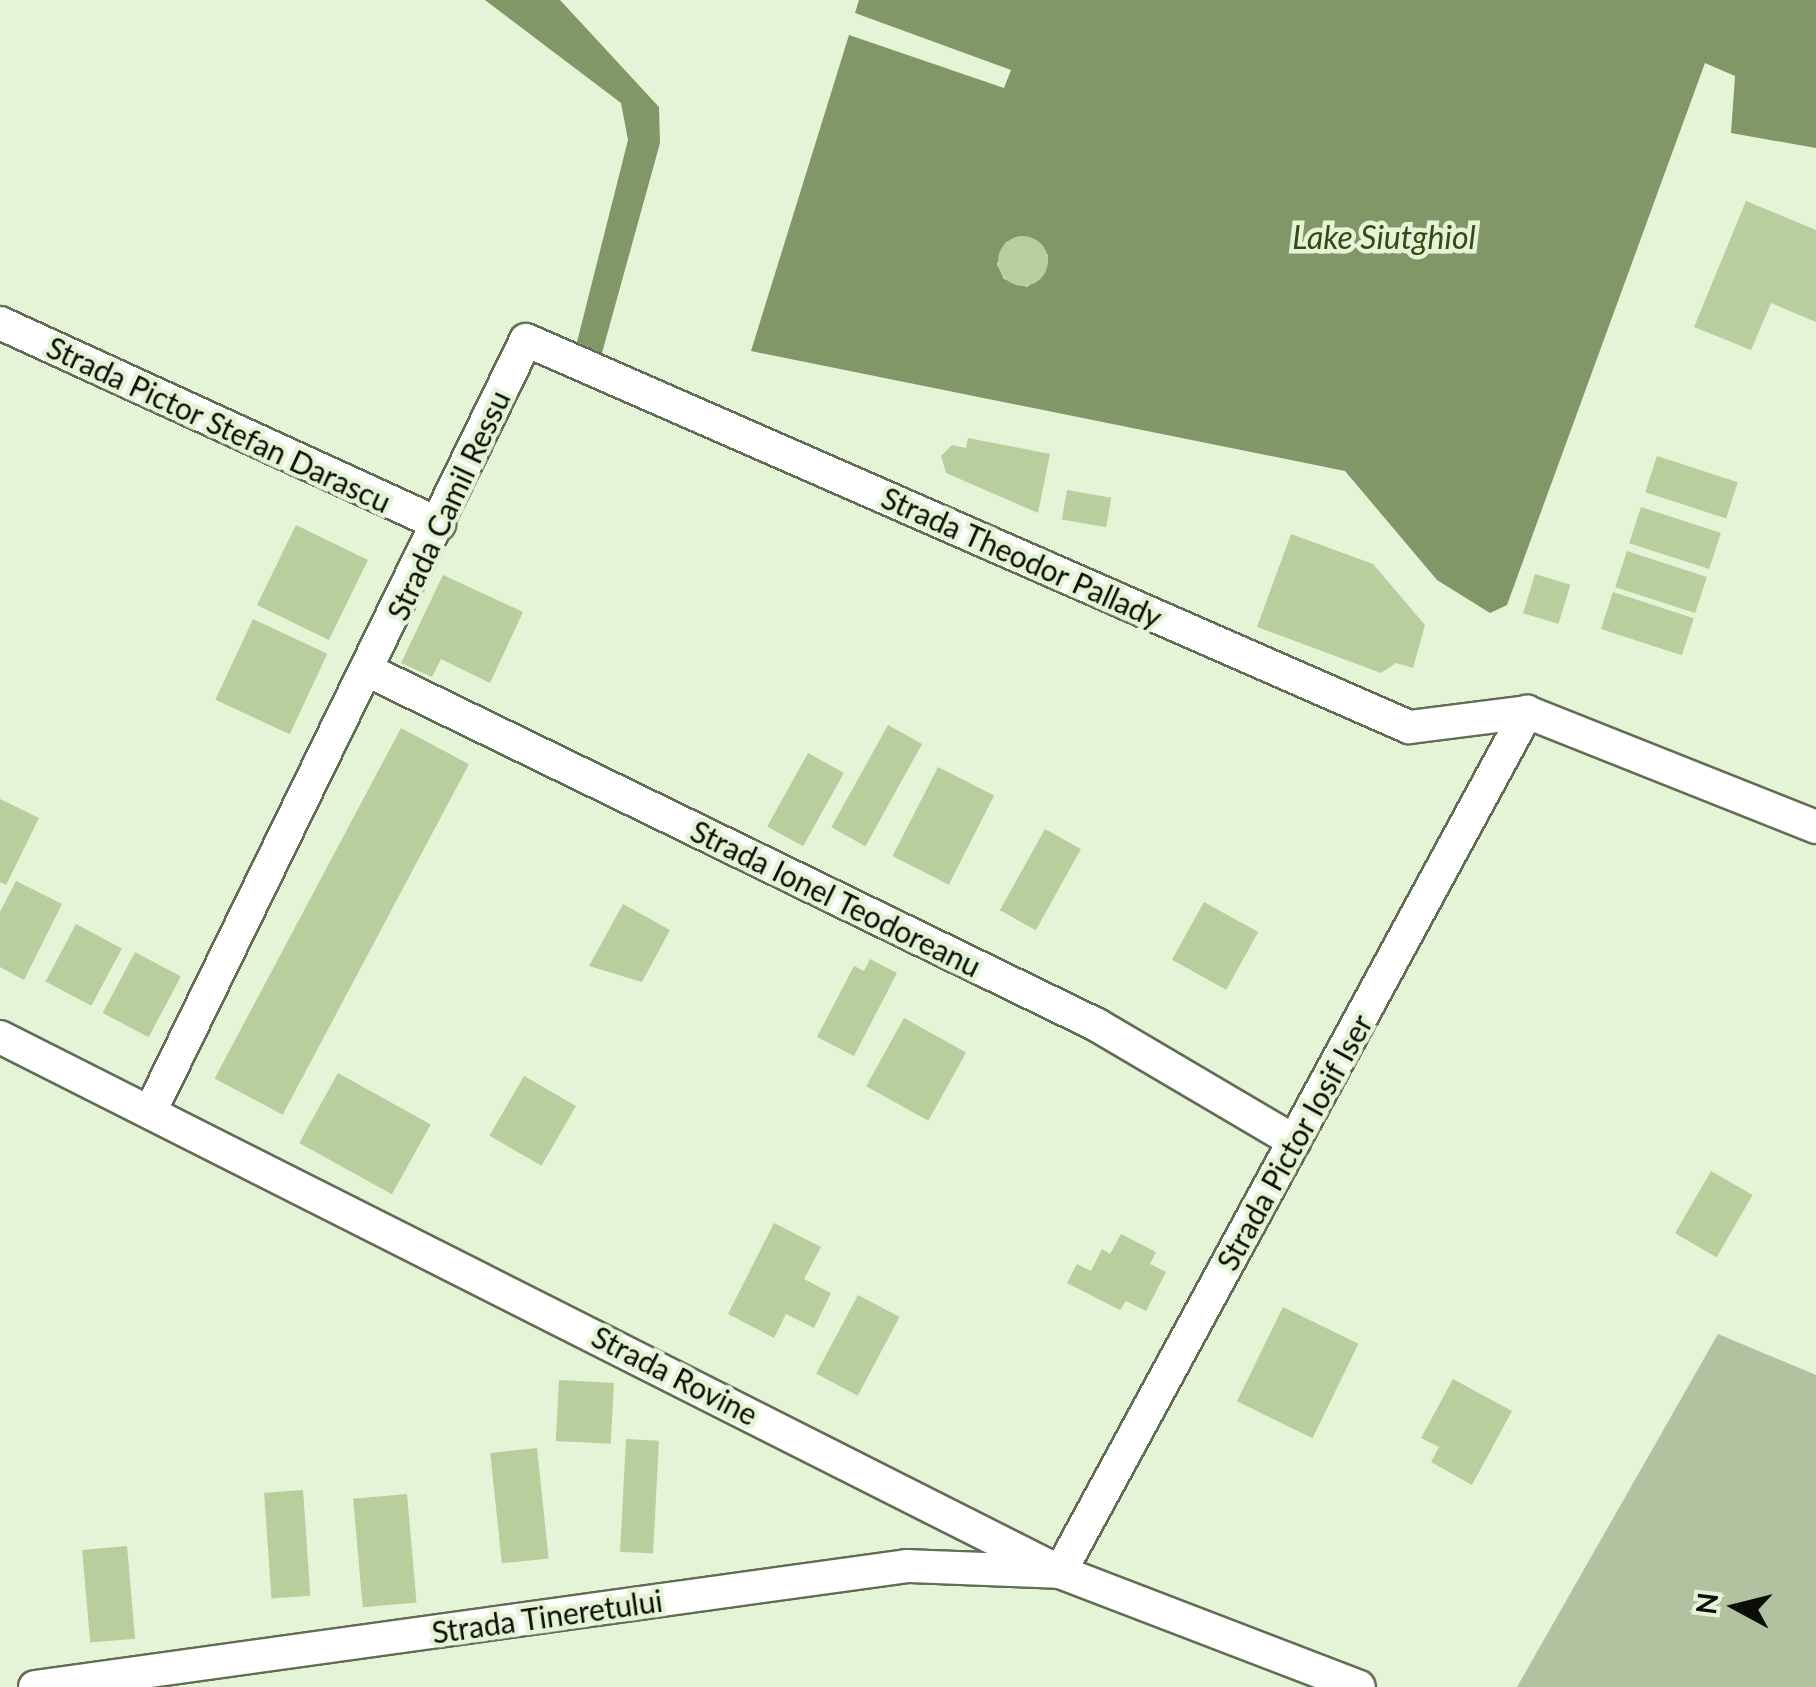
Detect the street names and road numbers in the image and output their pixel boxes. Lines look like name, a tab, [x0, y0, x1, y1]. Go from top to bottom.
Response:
street label: Strada Pictor Stefan Darascu	[41, 328, 397, 520]
street label: Strada Camil Ressu	[379, 384, 517, 626]
street label: Strada Theodor Pallady	[876, 479, 1168, 635]
street label: Strada Ionel Teodoreanu	[685, 812, 987, 984]
street label: Strada Pictor Iosif Iser	[1208, 1007, 1380, 1277]
street label: Strada Rovine	[586, 1318, 764, 1432]
street label: Strada Tineretului	[429, 1582, 665, 1650]

